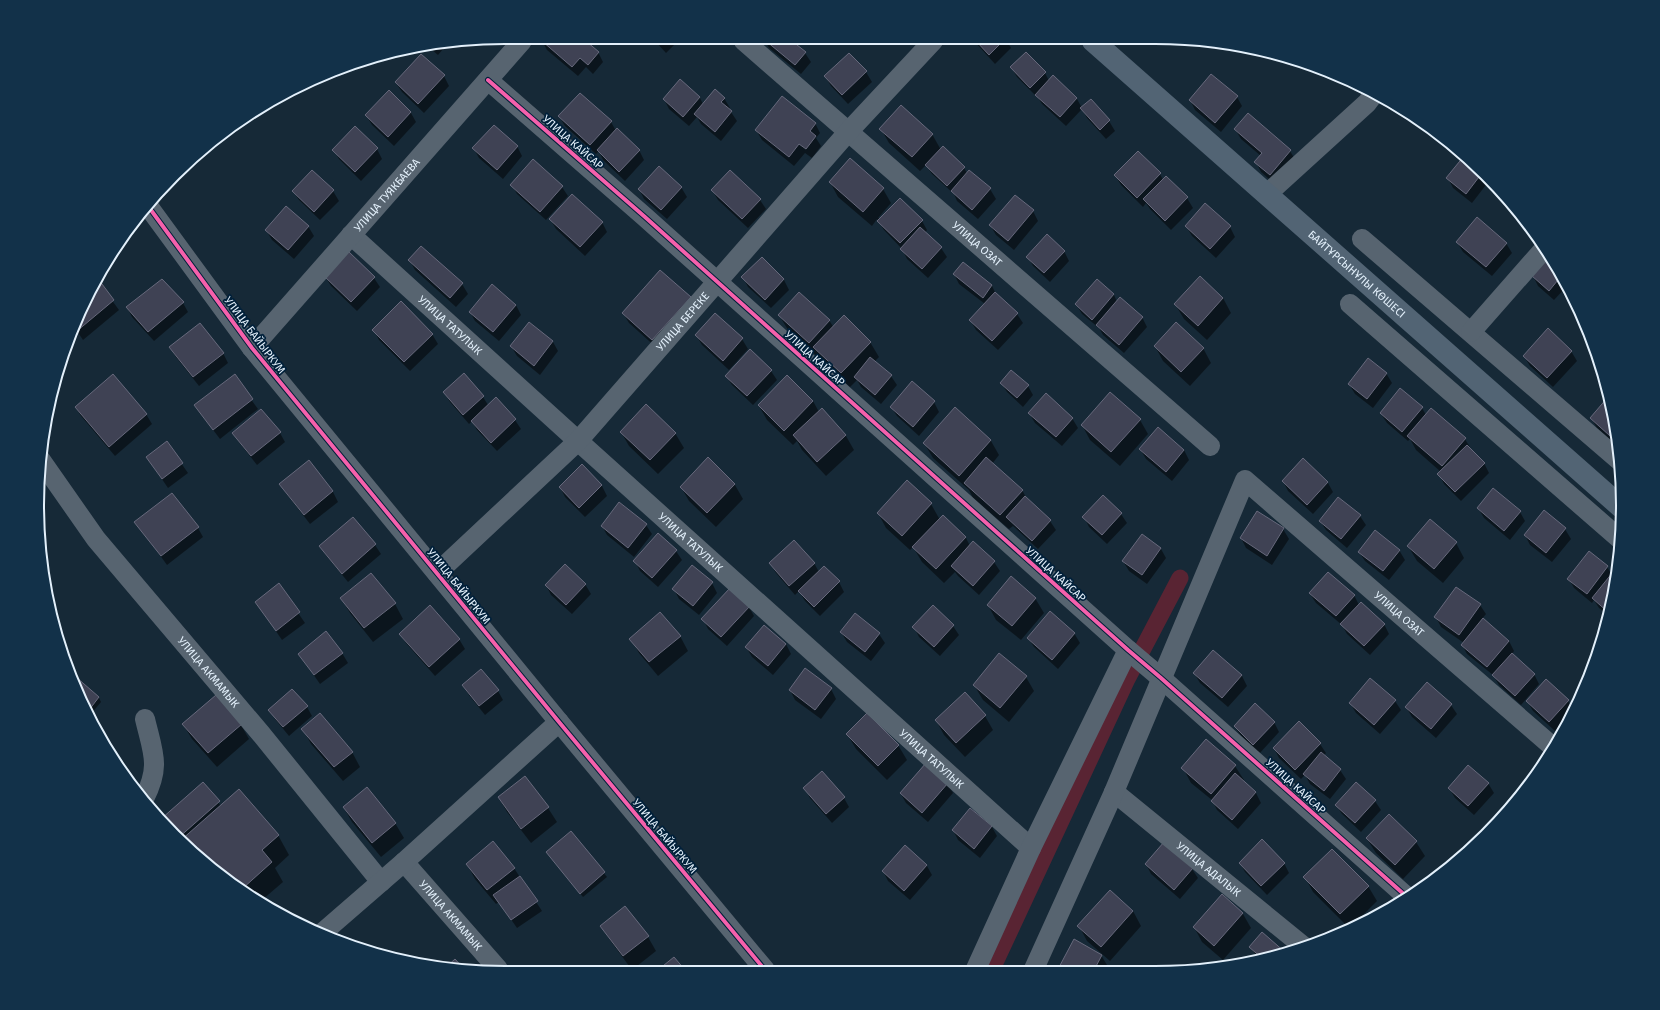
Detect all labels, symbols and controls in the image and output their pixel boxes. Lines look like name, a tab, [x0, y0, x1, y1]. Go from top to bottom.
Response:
street label: УЛИЦА КАЙСАР	[540, 112, 606, 173]
street label: УЛИЦА ТУЯКБАЕВА	[351, 155, 423, 234]
street label: УЛИЦА ОЗАТ	[949, 219, 1005, 269]
street label: БАЙТҰРСЫНҰЛЫ КӨШЕСІ	[1305, 228, 1408, 321]
street label: УЛИЦА БЕРЕКЕ	[654, 290, 712, 354]
street label: УЛИЦА ТАТУЛЫК	[415, 293, 485, 358]
street label: УЛИЦА БАЙЫРКУМ	[221, 294, 288, 376]
street label: УЛИЦА КАЙСАР	[782, 328, 848, 389]
street label: УЛИЦА ТАТУЛЫК	[655, 510, 726, 575]
street label: УЛИЦА КАЙСАР	[1023, 544, 1089, 605]
street label: УЛИЦА БАЙЫРКУМ	[424, 546, 493, 627]
street label: УЛИЦА ОЗАТ	[1371, 589, 1427, 639]
street label: УЛИЦА АКМАМЫК	[175, 634, 242, 711]
street label: УЛИЦА ТАТУЛЫК	[896, 727, 967, 792]
street label: УЛИЦА КАЙСАР	[1263, 756, 1329, 817]
street label: УЛИЦА БАЙЫРКУМ	[630, 796, 700, 876]
street label: УЛИЦА АДАЛЫК	[1173, 839, 1243, 900]
street label: УЛИЦА АКМАМЫК	[416, 878, 485, 954]

